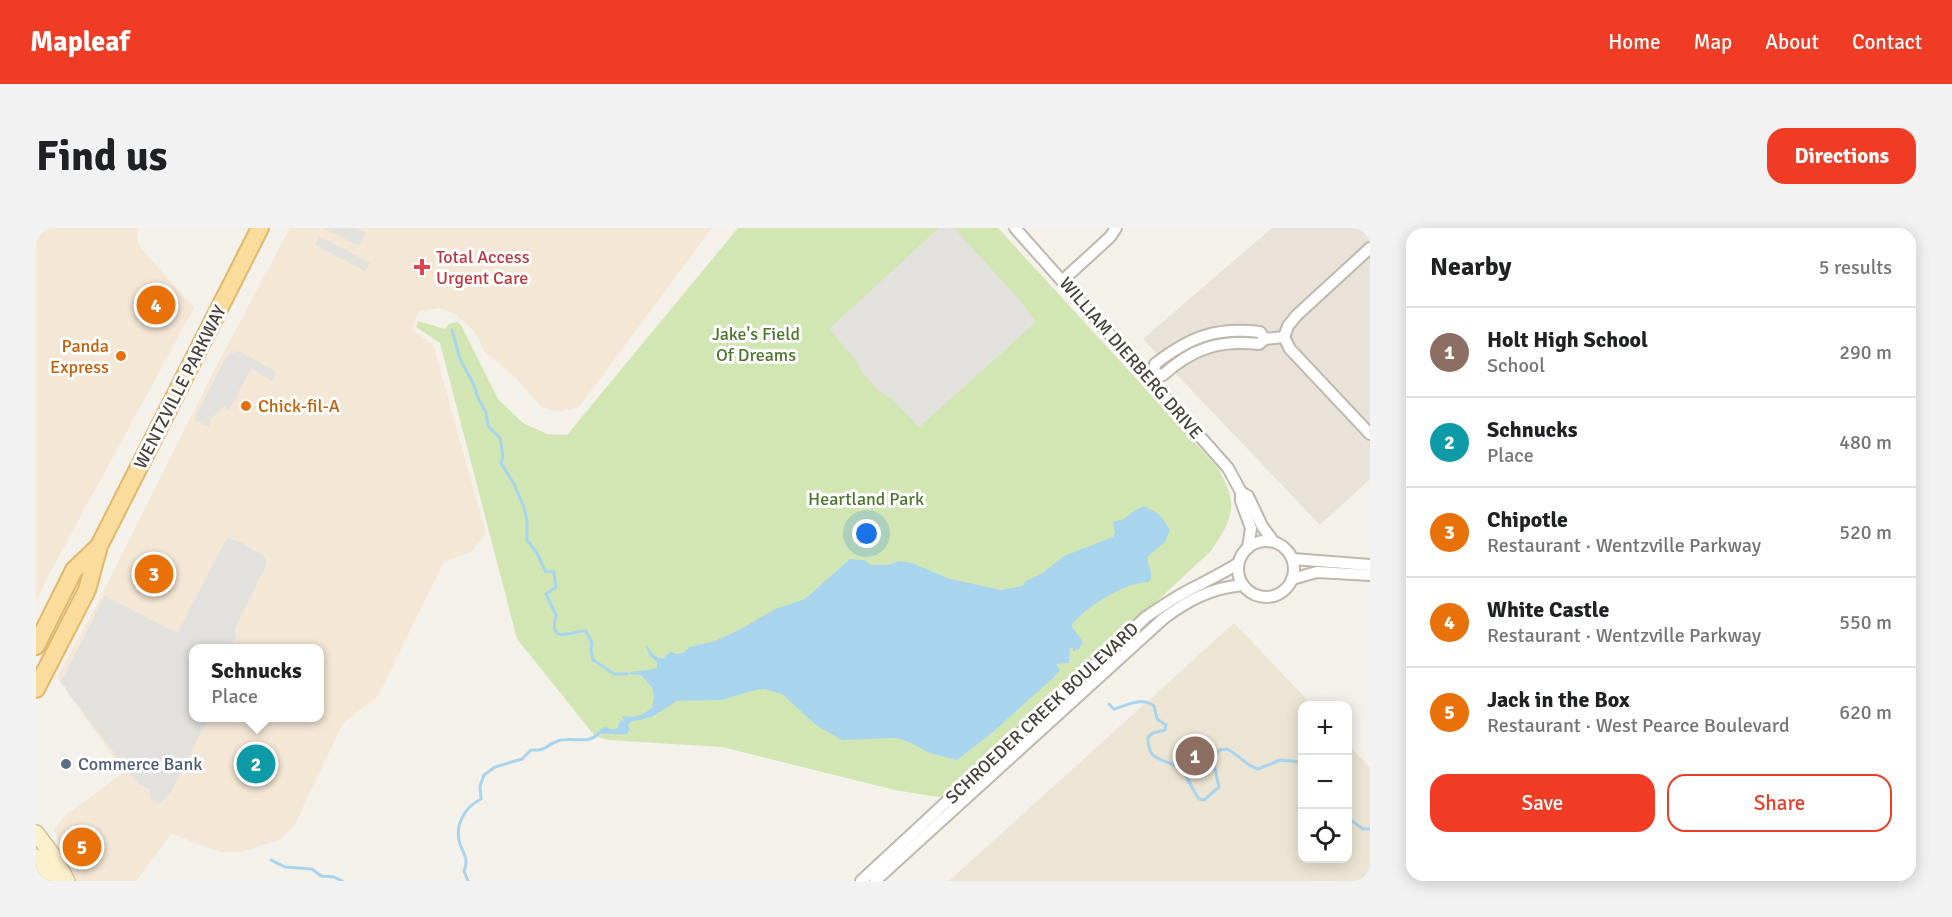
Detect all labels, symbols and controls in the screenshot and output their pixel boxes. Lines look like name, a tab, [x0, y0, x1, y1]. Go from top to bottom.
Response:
text: Mapleaf	[30, 25, 130, 59]
text: Home	[1608, 29, 1661, 55]
text: Map	[1694, 29, 1732, 55]
text: About	[1765, 29, 1819, 55]
text: Contact	[1852, 29, 1922, 55]
button: Directions	[1767, 128, 1916, 184]
text: Find us	[36, 131, 167, 182]
place label: Total Access Urgent Care	[436, 246, 530, 289]
text: Nearby	[1430, 251, 1511, 283]
text: 5 results	[1819, 255, 1892, 280]
marker: Total Access Urgent Care	[413, 258, 431, 276]
street label: WILLIAM DIERBERG DRIVE	[1055, 273, 1207, 443]
pin: 4	[136, 282, 176, 328]
street label: WENTZVILLE PARKWAY	[129, 302, 231, 472]
park label: Jake's Field Of Dreams	[712, 323, 800, 366]
text: Holt High School	[1487, 326, 1648, 353]
place label: Panda Express	[50, 335, 109, 378]
text: 1	[1444, 340, 1455, 365]
text: 290 m	[1839, 340, 1892, 365]
marker: Panda Express	[114, 349, 128, 363]
text: School	[1487, 353, 1545, 378]
place label: Chick-fil-A	[258, 395, 340, 417]
marker: Chick-fil-A	[239, 399, 253, 413]
text: Schnucks	[1487, 416, 1577, 443]
text: 2	[1444, 430, 1455, 455]
text: 480 m	[1839, 430, 1892, 455]
text: Place	[1487, 443, 1534, 468]
park label: Heartland Park	[808, 488, 924, 510]
text: Chipotle	[1487, 506, 1568, 533]
your location	[852, 519, 881, 548]
text: 3	[1444, 520, 1455, 545]
text: 520 m	[1839, 520, 1892, 545]
text: Restaurant · Wentzville Parkway	[1487, 533, 1761, 558]
pin: 3	[134, 552, 174, 596]
text: White Castle	[1487, 596, 1609, 623]
text: 4	[1444, 610, 1455, 635]
text: 550 m	[1839, 610, 1892, 635]
street label: SCHROEDER CREEK BOULEVARD	[941, 618, 1143, 808]
text: Restaurant · Wentzville Parkway	[1487, 623, 1761, 648]
popup	[189, 644, 324, 722]
text: Schnucks	[211, 657, 302, 684]
text: Place	[211, 684, 258, 709]
text: Jack in the Box	[1487, 686, 1630, 713]
text: 5	[1444, 700, 1455, 725]
text: 620 m	[1839, 700, 1892, 725]
map controls	[1298, 701, 1352, 863]
button: +	[1298, 701, 1352, 755]
text: Restaurant · West Pearce Boulevard	[1487, 713, 1790, 738]
pin: 1	[1176, 734, 1214, 778]
pin: 2	[236, 742, 276, 786]
place label: Commerce Bank	[78, 753, 202, 775]
button: −	[1298, 755, 1352, 809]
marker: Commerce Bank	[59, 757, 73, 771]
button: Save	[1430, 774, 1655, 832]
button: Share	[1667, 774, 1892, 832]
button: locate	[1298, 809, 1352, 863]
pin: 5	[62, 824, 102, 870]

